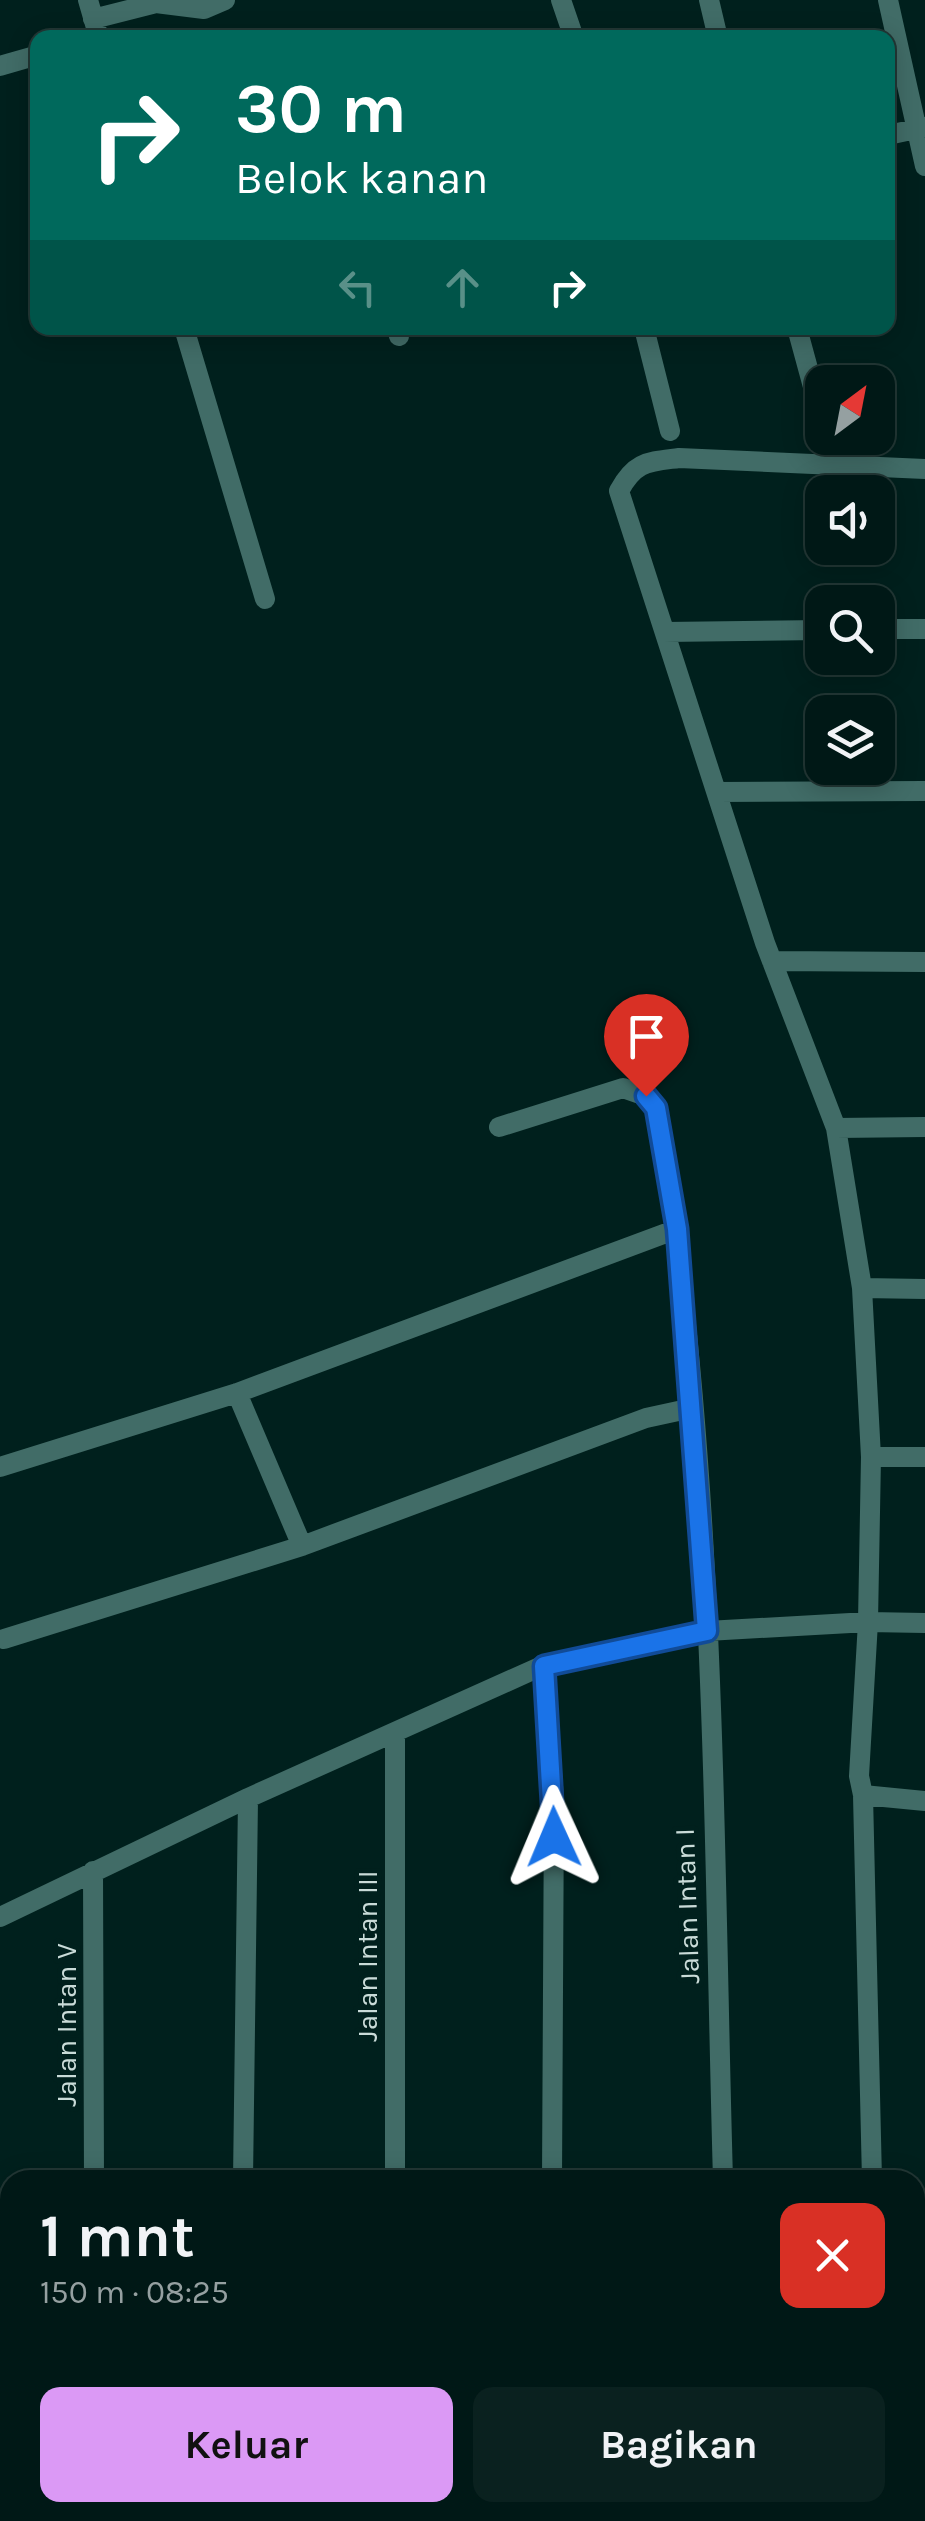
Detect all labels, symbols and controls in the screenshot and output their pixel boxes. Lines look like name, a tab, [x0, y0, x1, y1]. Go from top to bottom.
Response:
text: 30 m	[235, 68, 407, 150]
icon: right	[70, 70, 200, 200]
text: Belok kanan	[235, 152, 489, 204]
icon: left	[330, 260, 385, 315]
icon: ahead	[435, 260, 490, 315]
icon: right	[540, 260, 595, 315]
north arrow	[805, 365, 895, 455]
map controls	[805, 365, 895, 785]
button: sound	[805, 475, 895, 565]
button: search	[805, 585, 895, 675]
button: layers	[805, 695, 895, 785]
pin	[604, 994, 689, 1097]
icon: arrive	[619, 1009, 674, 1064]
position arrow	[502, 1785, 606, 1889]
street label: Jalan Intan I	[668, 1828, 706, 1984]
street label: Jalan Intan III	[351, 1870, 384, 2042]
street label: Jalan Intan V	[50, 1943, 83, 2107]
text: 1 mnt	[40, 2201, 195, 2271]
button: close	[780, 2203, 885, 2308]
text: 150 m · 08:25	[40, 2274, 229, 2311]
button: Keluar	[40, 2387, 453, 2502]
button: Bagikan	[473, 2387, 885, 2502]

